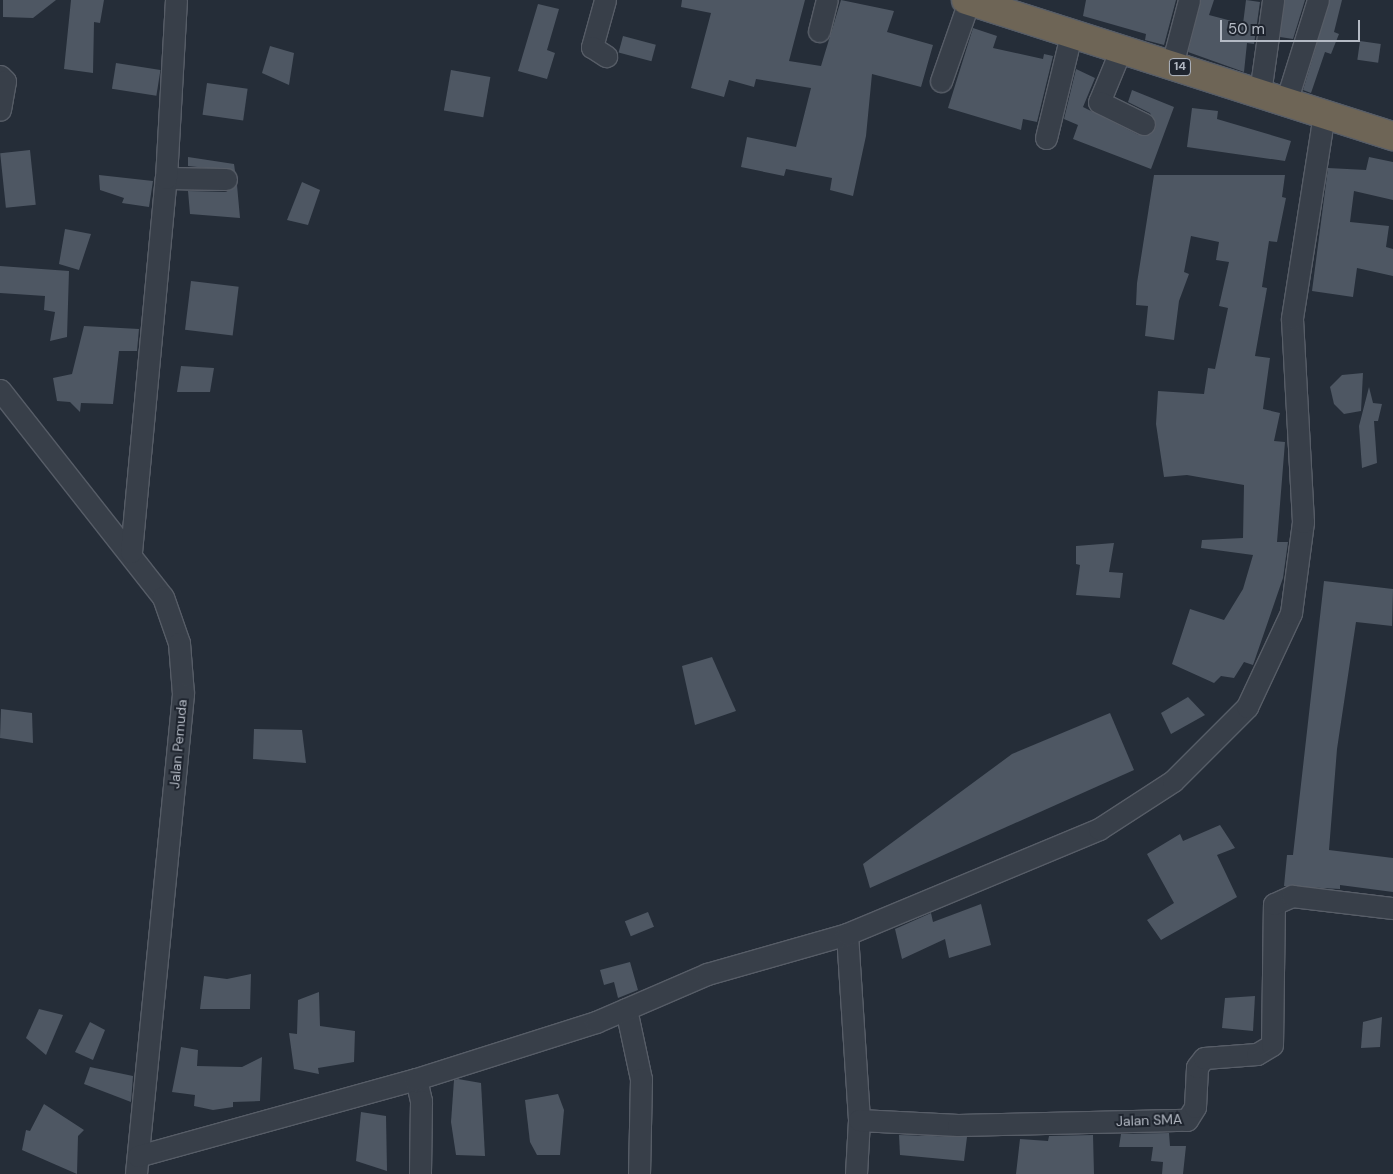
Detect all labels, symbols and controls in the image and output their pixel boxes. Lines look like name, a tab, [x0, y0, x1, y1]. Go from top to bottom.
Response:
scale bar	[1223, 10, 1363, 42]
text: 50 m	[1228, 19, 1265, 39]
road number: 14	[1169, 58, 1191, 76]
street label: Jalan Pemuda	[166, 699, 190, 789]
street label: Jalan SMA	[1116, 1110, 1182, 1130]

